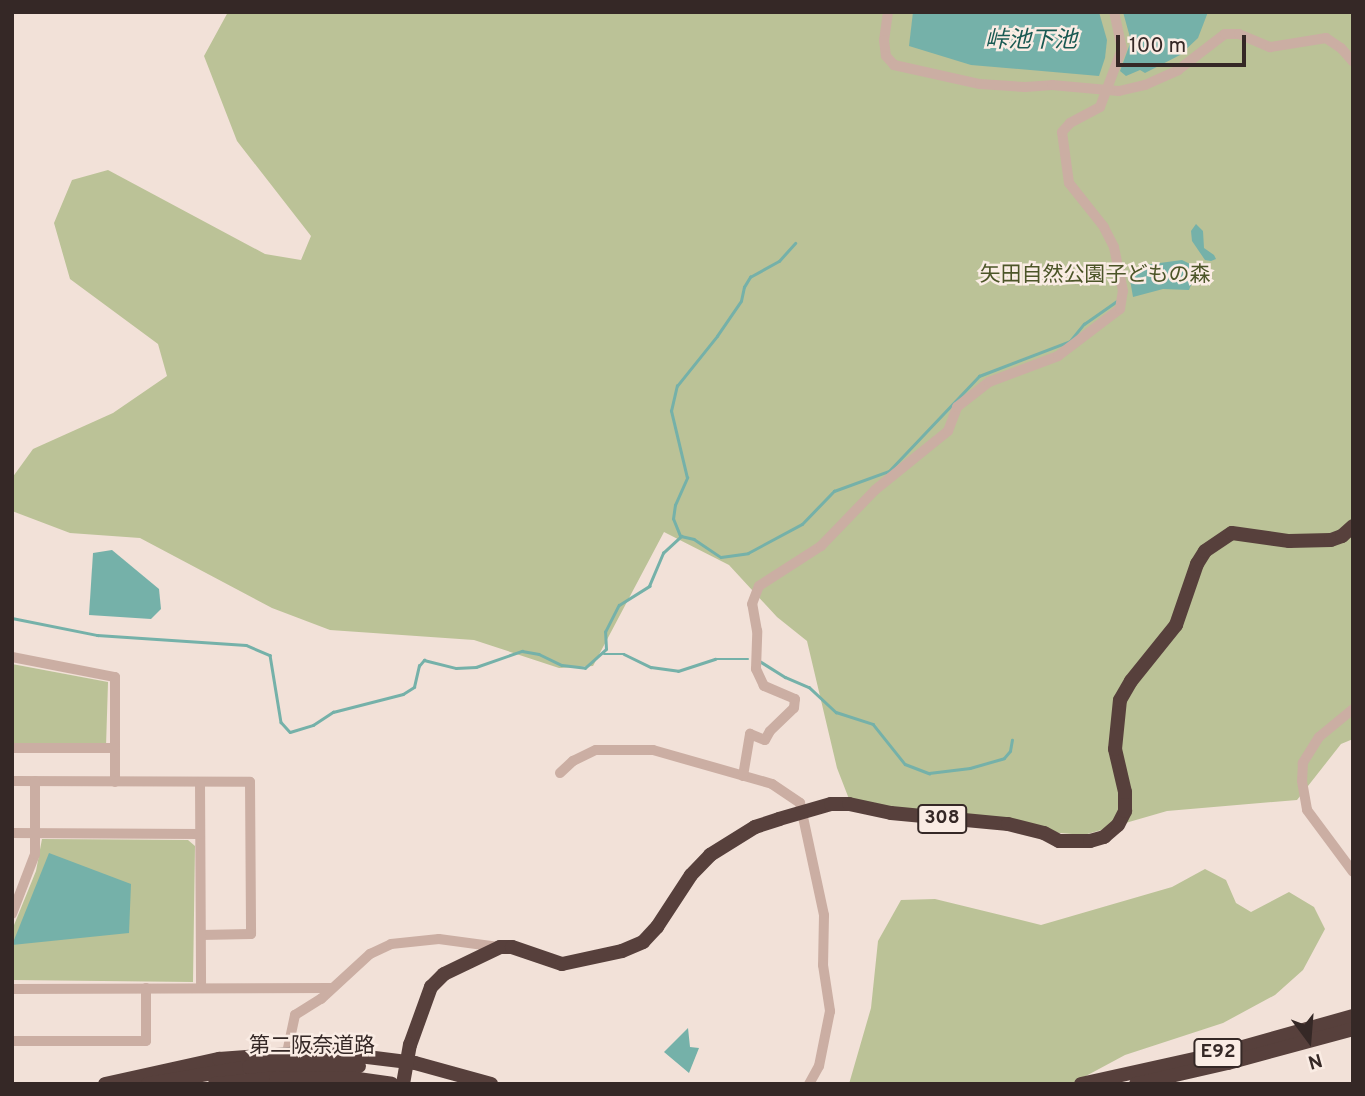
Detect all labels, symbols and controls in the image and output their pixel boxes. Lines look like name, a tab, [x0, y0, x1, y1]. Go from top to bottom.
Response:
scale bar	[1120, 21, 1250, 65]
water label: 峠池下池	[985, 28, 1077, 56]
text: 100 m	[1129, 33, 1186, 60]
park label: 矢田自然公園子どもの森	[980, 263, 1210, 289]
road number: 308	[916, 804, 968, 834]
north arrow	[1274, 1005, 1344, 1075]
street label: 第二阪奈道路	[249, 1034, 375, 1060]
road number: E92	[1192, 1037, 1244, 1068]
text: N	[1305, 1047, 1325, 1074]

